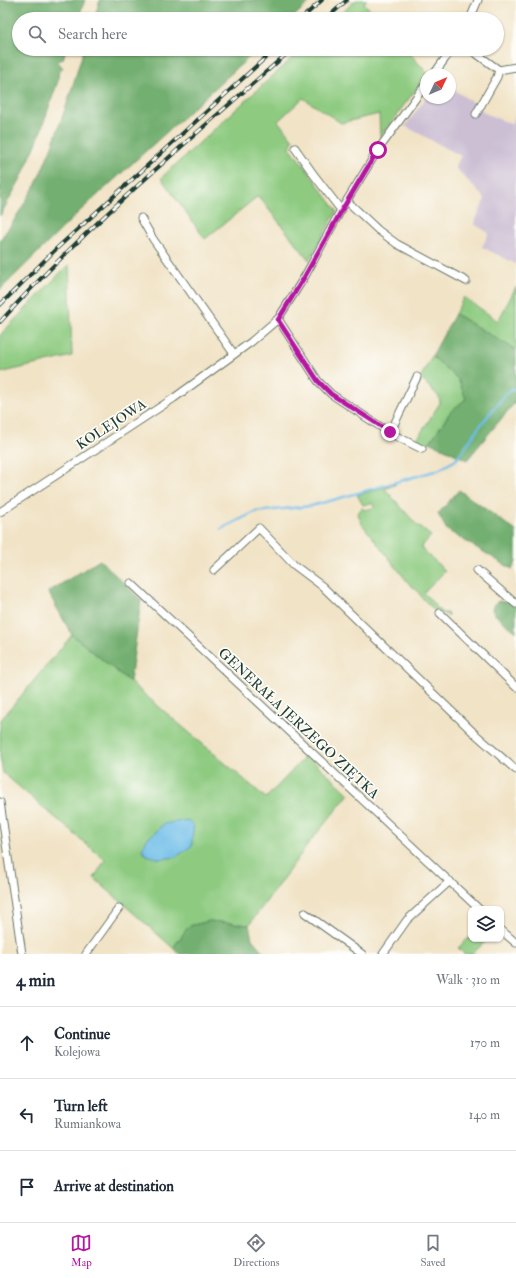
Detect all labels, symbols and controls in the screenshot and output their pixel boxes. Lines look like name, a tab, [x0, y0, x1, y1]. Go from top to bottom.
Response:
search box	[12, 12, 504, 56]
icon: search	[26, 23, 48, 45]
text: Search here	[58, 25, 127, 44]
north arrow	[420, 68, 456, 104]
route start	[369, 141, 387, 159]
street label: KOLEJOWA	[73, 396, 149, 453]
route end	[381, 423, 399, 441]
street label: GENERAŁA JERZEGO ZIĘTKA	[215, 644, 383, 802]
map controls	[468, 906, 504, 942]
button: layers	[468, 906, 504, 942]
text: 4 min	[16, 970, 55, 991]
text: Walk · 310 m	[436, 972, 500, 988]
text: Continue	[54, 1025, 110, 1044]
icon: ahead	[16, 1032, 38, 1054]
text: 170 m	[470, 1035, 500, 1051]
text: Kolejowa	[54, 1044, 100, 1060]
text: Turn left	[54, 1097, 108, 1116]
icon: left	[16, 1104, 38, 1126]
text: 140 m	[469, 1107, 500, 1123]
text: Rumiankowa	[54, 1116, 121, 1132]
icon: arrive	[16, 1176, 38, 1198]
text: Arrive at destination	[54, 1177, 174, 1196]
tab: Map	[70, 1232, 92, 1269]
tab: Directions	[233, 1232, 280, 1269]
tab: Saved	[420, 1232, 446, 1269]

